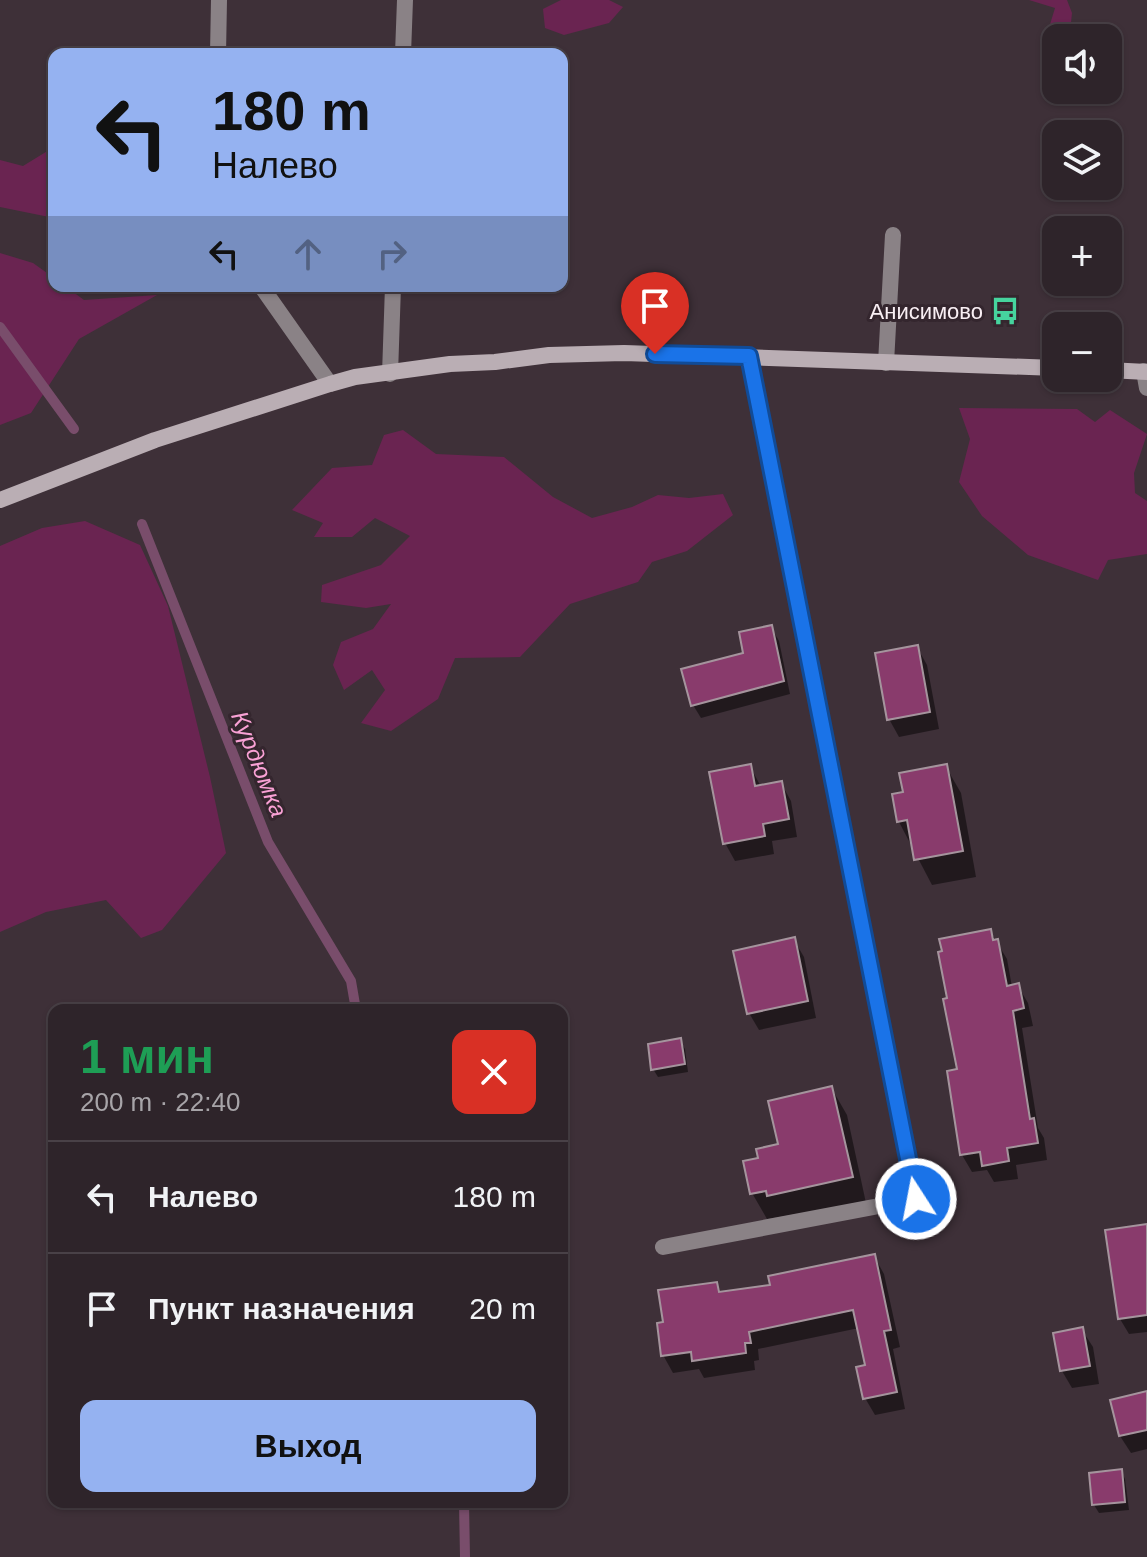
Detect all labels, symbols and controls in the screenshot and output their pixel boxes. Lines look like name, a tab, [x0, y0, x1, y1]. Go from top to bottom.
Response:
map controls	[1042, 24, 1122, 392]
button: sound	[1042, 24, 1122, 104]
text: 180 m	[212, 79, 371, 142]
icon: left	[80, 80, 184, 184]
button: layers	[1042, 120, 1122, 200]
text: Налево	[212, 145, 338, 186]
button: +	[1042, 216, 1122, 296]
icon: left	[202, 232, 246, 276]
icon: ahead	[286, 232, 330, 276]
icon: right	[370, 232, 414, 276]
pin	[621, 272, 689, 354]
icon: arrive	[633, 284, 677, 328]
bus stop icon: Анисимово	[990, 296, 1020, 326]
place label: Анисимово	[870, 299, 983, 324]
button: −	[1042, 312, 1122, 392]
water label: Курдюмка	[226, 707, 293, 821]
text: 1 мин	[80, 1030, 214, 1083]
button: close	[452, 1030, 536, 1114]
text: 200 m · 22:40	[80, 1087, 240, 1117]
position arrow	[874, 1157, 958, 1241]
icon: left	[80, 1175, 124, 1219]
text: Налево	[148, 1180, 258, 1213]
text: 180 m	[453, 1180, 536, 1213]
icon: arrive	[80, 1287, 124, 1331]
text: Пункт назначения	[148, 1292, 415, 1325]
text: 20 m	[469, 1292, 536, 1325]
button: Выход	[80, 1400, 536, 1492]

